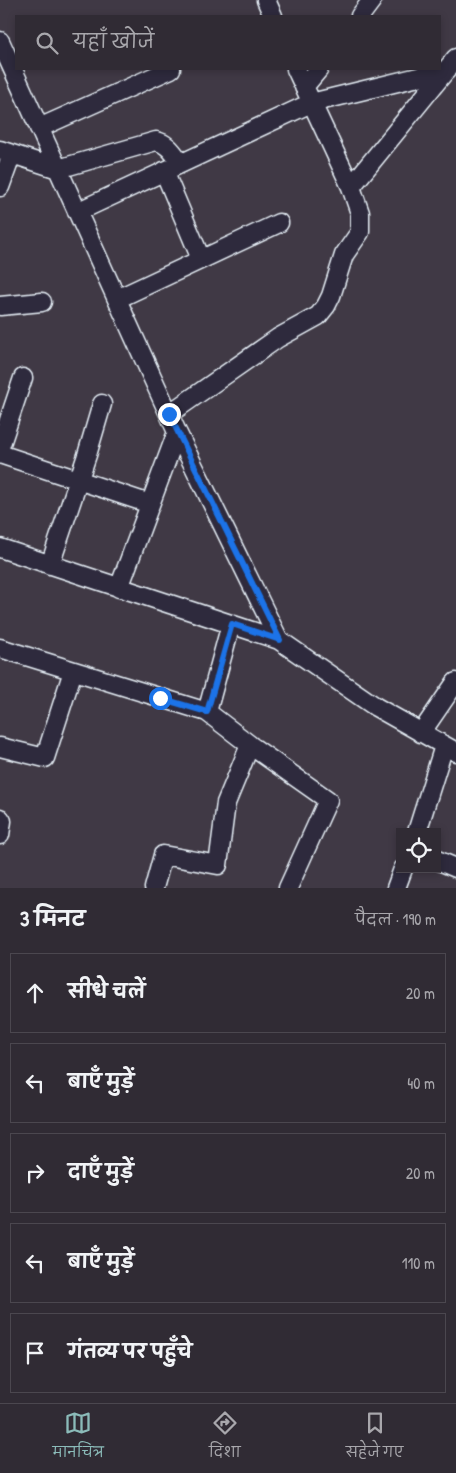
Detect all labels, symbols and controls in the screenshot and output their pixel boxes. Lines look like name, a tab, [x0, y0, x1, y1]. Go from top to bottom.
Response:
search box	[15, 15, 441, 70]
text: यहाँ खोजें	[73, 28, 154, 54]
icon: search	[33, 29, 61, 57]
route end	[158, 403, 181, 426]
route start	[149, 687, 172, 710]
map controls	[396, 828, 441, 873]
button: locate	[396, 828, 441, 873]
text: 3 मिनट	[20, 904, 85, 933]
text: पैदल · 190 m	[355, 908, 436, 930]
text: सीधे चलें	[68, 978, 145, 1004]
icon: ahead	[21, 979, 49, 1007]
text: 20 m	[406, 982, 435, 1004]
text: बाएँ मुड़ें	[68, 1068, 134, 1094]
icon: left	[21, 1069, 49, 1097]
text: 40 m	[407, 1072, 435, 1094]
text: दाएँ मुड़ें	[68, 1158, 134, 1184]
icon: right	[21, 1159, 49, 1187]
text: 20 m	[406, 1162, 435, 1184]
text: बाएँ मुड़ें	[68, 1248, 134, 1274]
icon: left	[21, 1249, 49, 1277]
text: 110 m	[402, 1252, 435, 1274]
text: गंतव्य पर पहुँचे	[68, 1338, 192, 1364]
icon: arrive	[21, 1339, 49, 1367]
tab: मानचित्र	[53, 1409, 104, 1468]
tab: दिशा	[209, 1409, 241, 1468]
tab: सहेजे गए	[346, 1409, 403, 1468]

